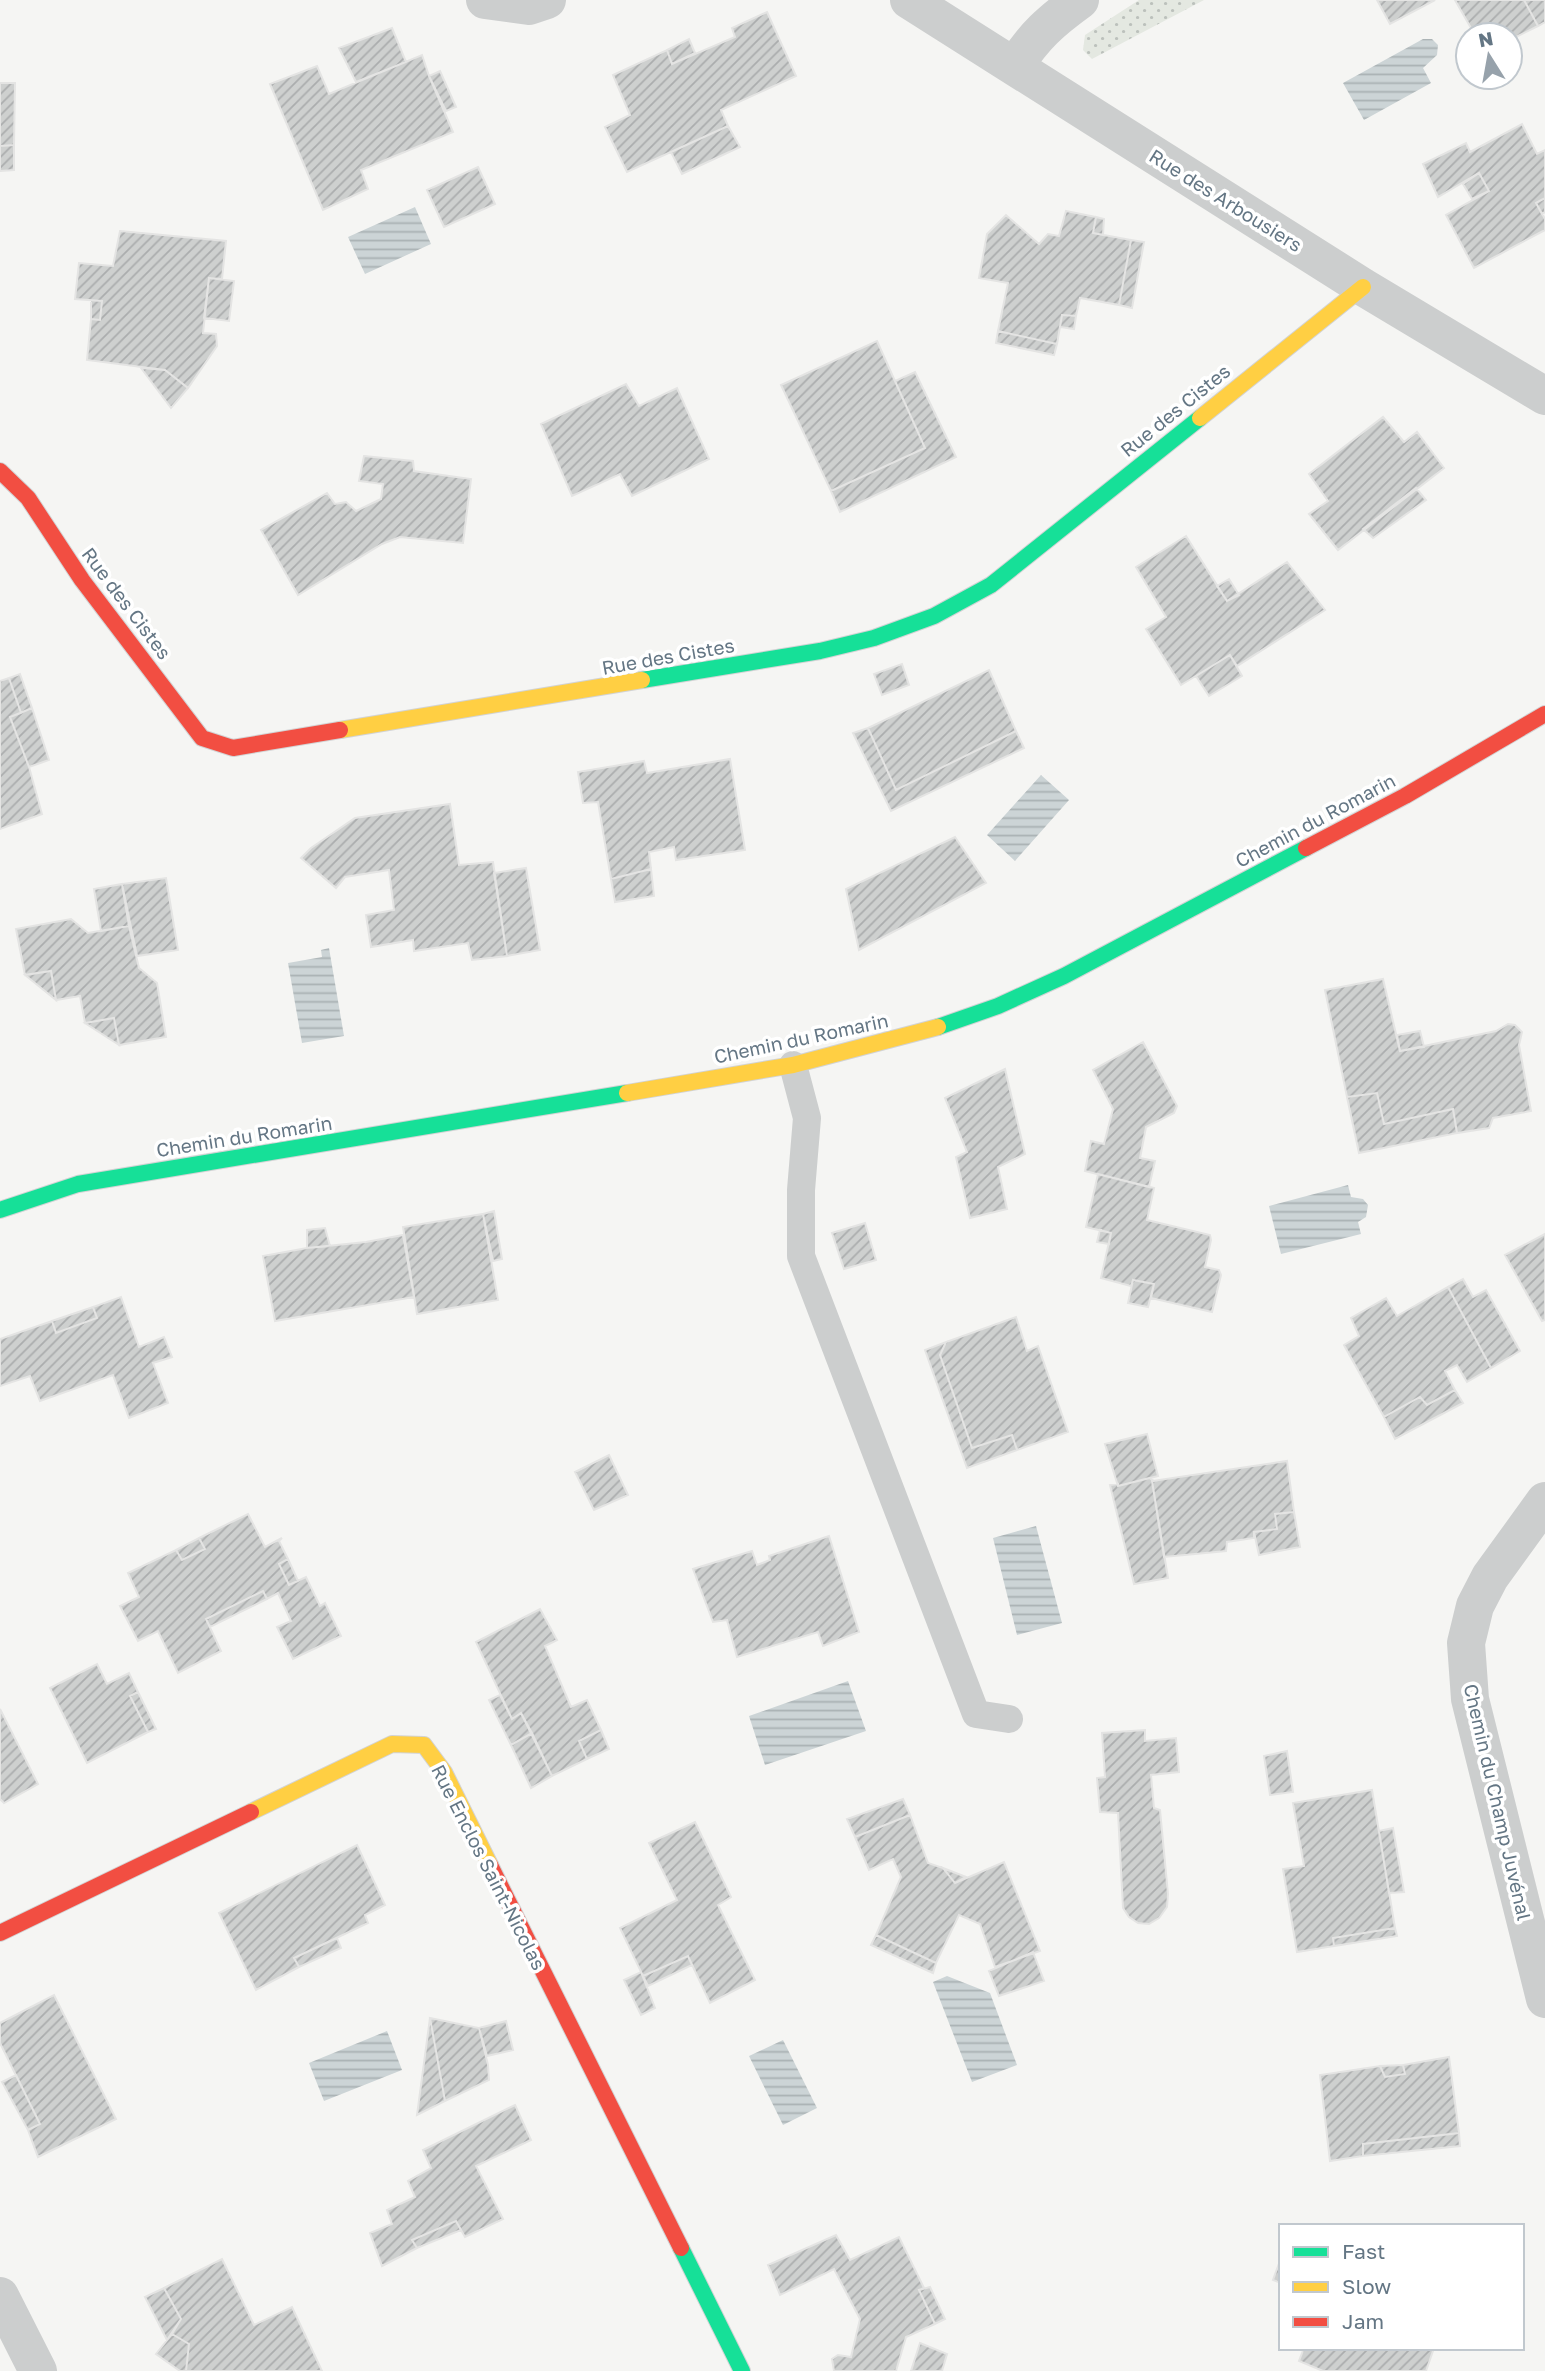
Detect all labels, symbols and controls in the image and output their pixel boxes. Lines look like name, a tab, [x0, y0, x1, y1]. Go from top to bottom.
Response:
north arrow	[1454, 21, 1524, 91]
text: N	[1476, 26, 1495, 51]
street label: Rue des Arbousiers	[1145, 144, 1307, 256]
street label: Rue des Cistes	[1116, 359, 1234, 461]
street label: Rue des Cistes	[77, 543, 177, 663]
street label: Rue des Cistes	[600, 633, 736, 679]
street label: Chemin du Romarin	[1231, 768, 1399, 872]
street label: Chemin du Romarin	[712, 1008, 890, 1068]
street label: Chemin du Romarin	[154, 1111, 334, 1161]
street label: Chemin du Champ Juvénal	[1460, 1681, 1536, 1923]
street label: Rue Enclos Saint-Nicolas	[427, 1760, 551, 1974]
legend	[1279, 2224, 1524, 2350]
text: Fast	[1342, 2238, 1385, 2264]
text: Slow	[1342, 2273, 1391, 2299]
text: Jam	[1342, 2308, 1384, 2334]

